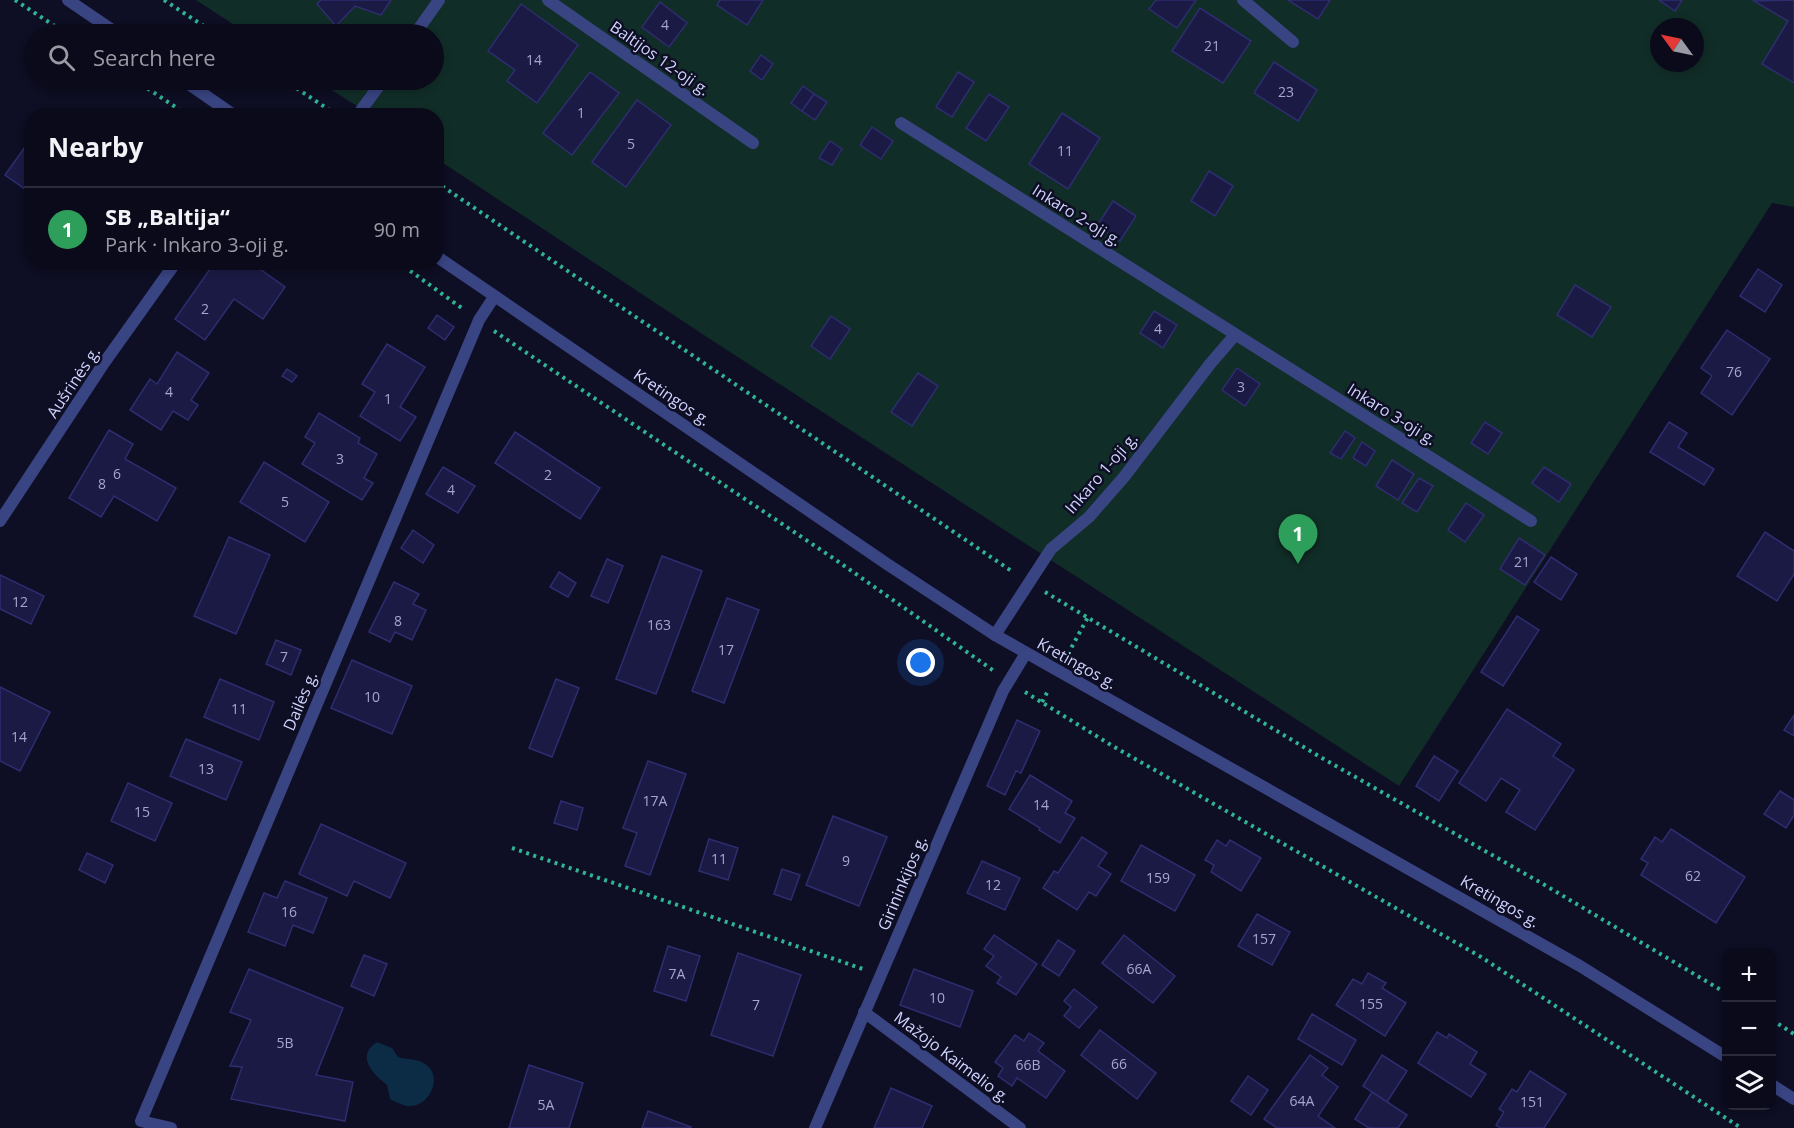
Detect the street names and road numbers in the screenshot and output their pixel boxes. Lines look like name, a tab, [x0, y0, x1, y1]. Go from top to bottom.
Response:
street label: Baltijos 12-oji g.	[606, 16, 714, 100]
street label: Inkaro 2-oji g.	[1028, 179, 1126, 251]
street label: Aušrinės g.	[41, 342, 105, 422]
street label: Kretingos g.	[629, 363, 715, 431]
street label: Inkaro 3-oji g.	[1343, 378, 1441, 450]
street label: Inkaro 1-oji g.	[1060, 428, 1142, 518]
street label: Kretingos g.	[1033, 632, 1121, 694]
street label: Dailės g.	[278, 668, 322, 734]
street label: Girininkijos g.	[872, 832, 932, 934]
street label: Kretingos g.	[1456, 870, 1544, 932]
street label: Mažojo Kaimelio g.	[890, 1006, 1014, 1108]

